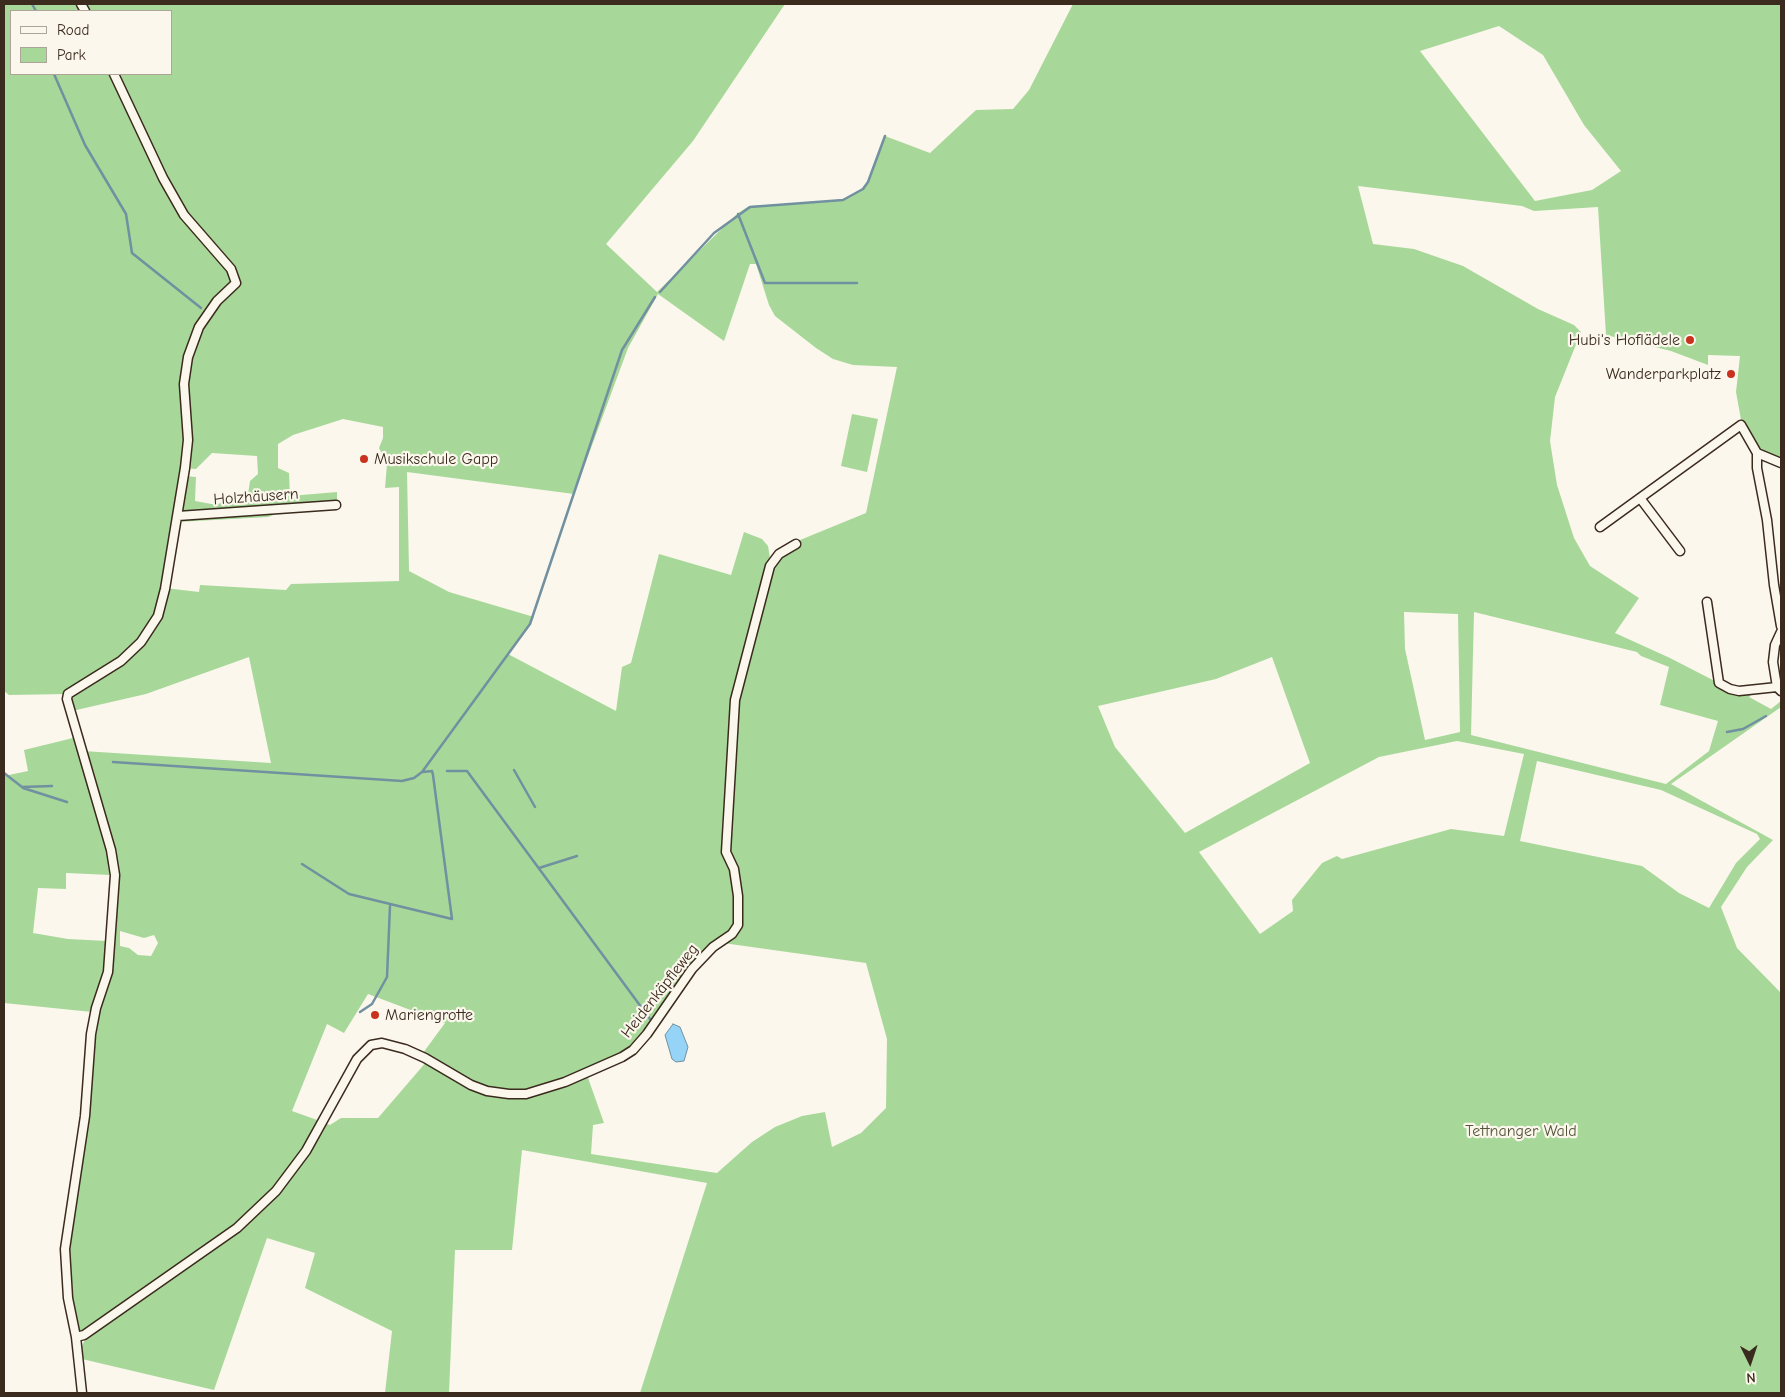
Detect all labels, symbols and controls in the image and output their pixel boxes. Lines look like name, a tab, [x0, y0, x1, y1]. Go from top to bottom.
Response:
legend	[10, 10, 172, 75]
text: Road	[57, 21, 89, 39]
text: Park	[57, 46, 86, 64]
place label: Hubi's Hoflädele	[1569, 330, 1680, 350]
marker: Hubi's Hoflädele	[1684, 334, 1696, 346]
place label: Wanderparkplatz	[1606, 364, 1721, 384]
marker: Wanderparkplatz	[1725, 368, 1737, 380]
place label: Musikschule Gapp	[374, 449, 498, 469]
marker: Musikschule Gapp	[358, 453, 370, 465]
street label: Holzhäusern	[213, 484, 299, 510]
street label: Heidenkäpfleweg	[617, 940, 703, 1042]
place label: Mariengrotte	[385, 1005, 473, 1025]
marker: Mariengrotte	[369, 1009, 381, 1021]
park label: Tettnanger Wald	[1465, 1121, 1577, 1141]
north arrow	[1725, 1337, 1775, 1387]
text: N	[1746, 1369, 1756, 1386]

